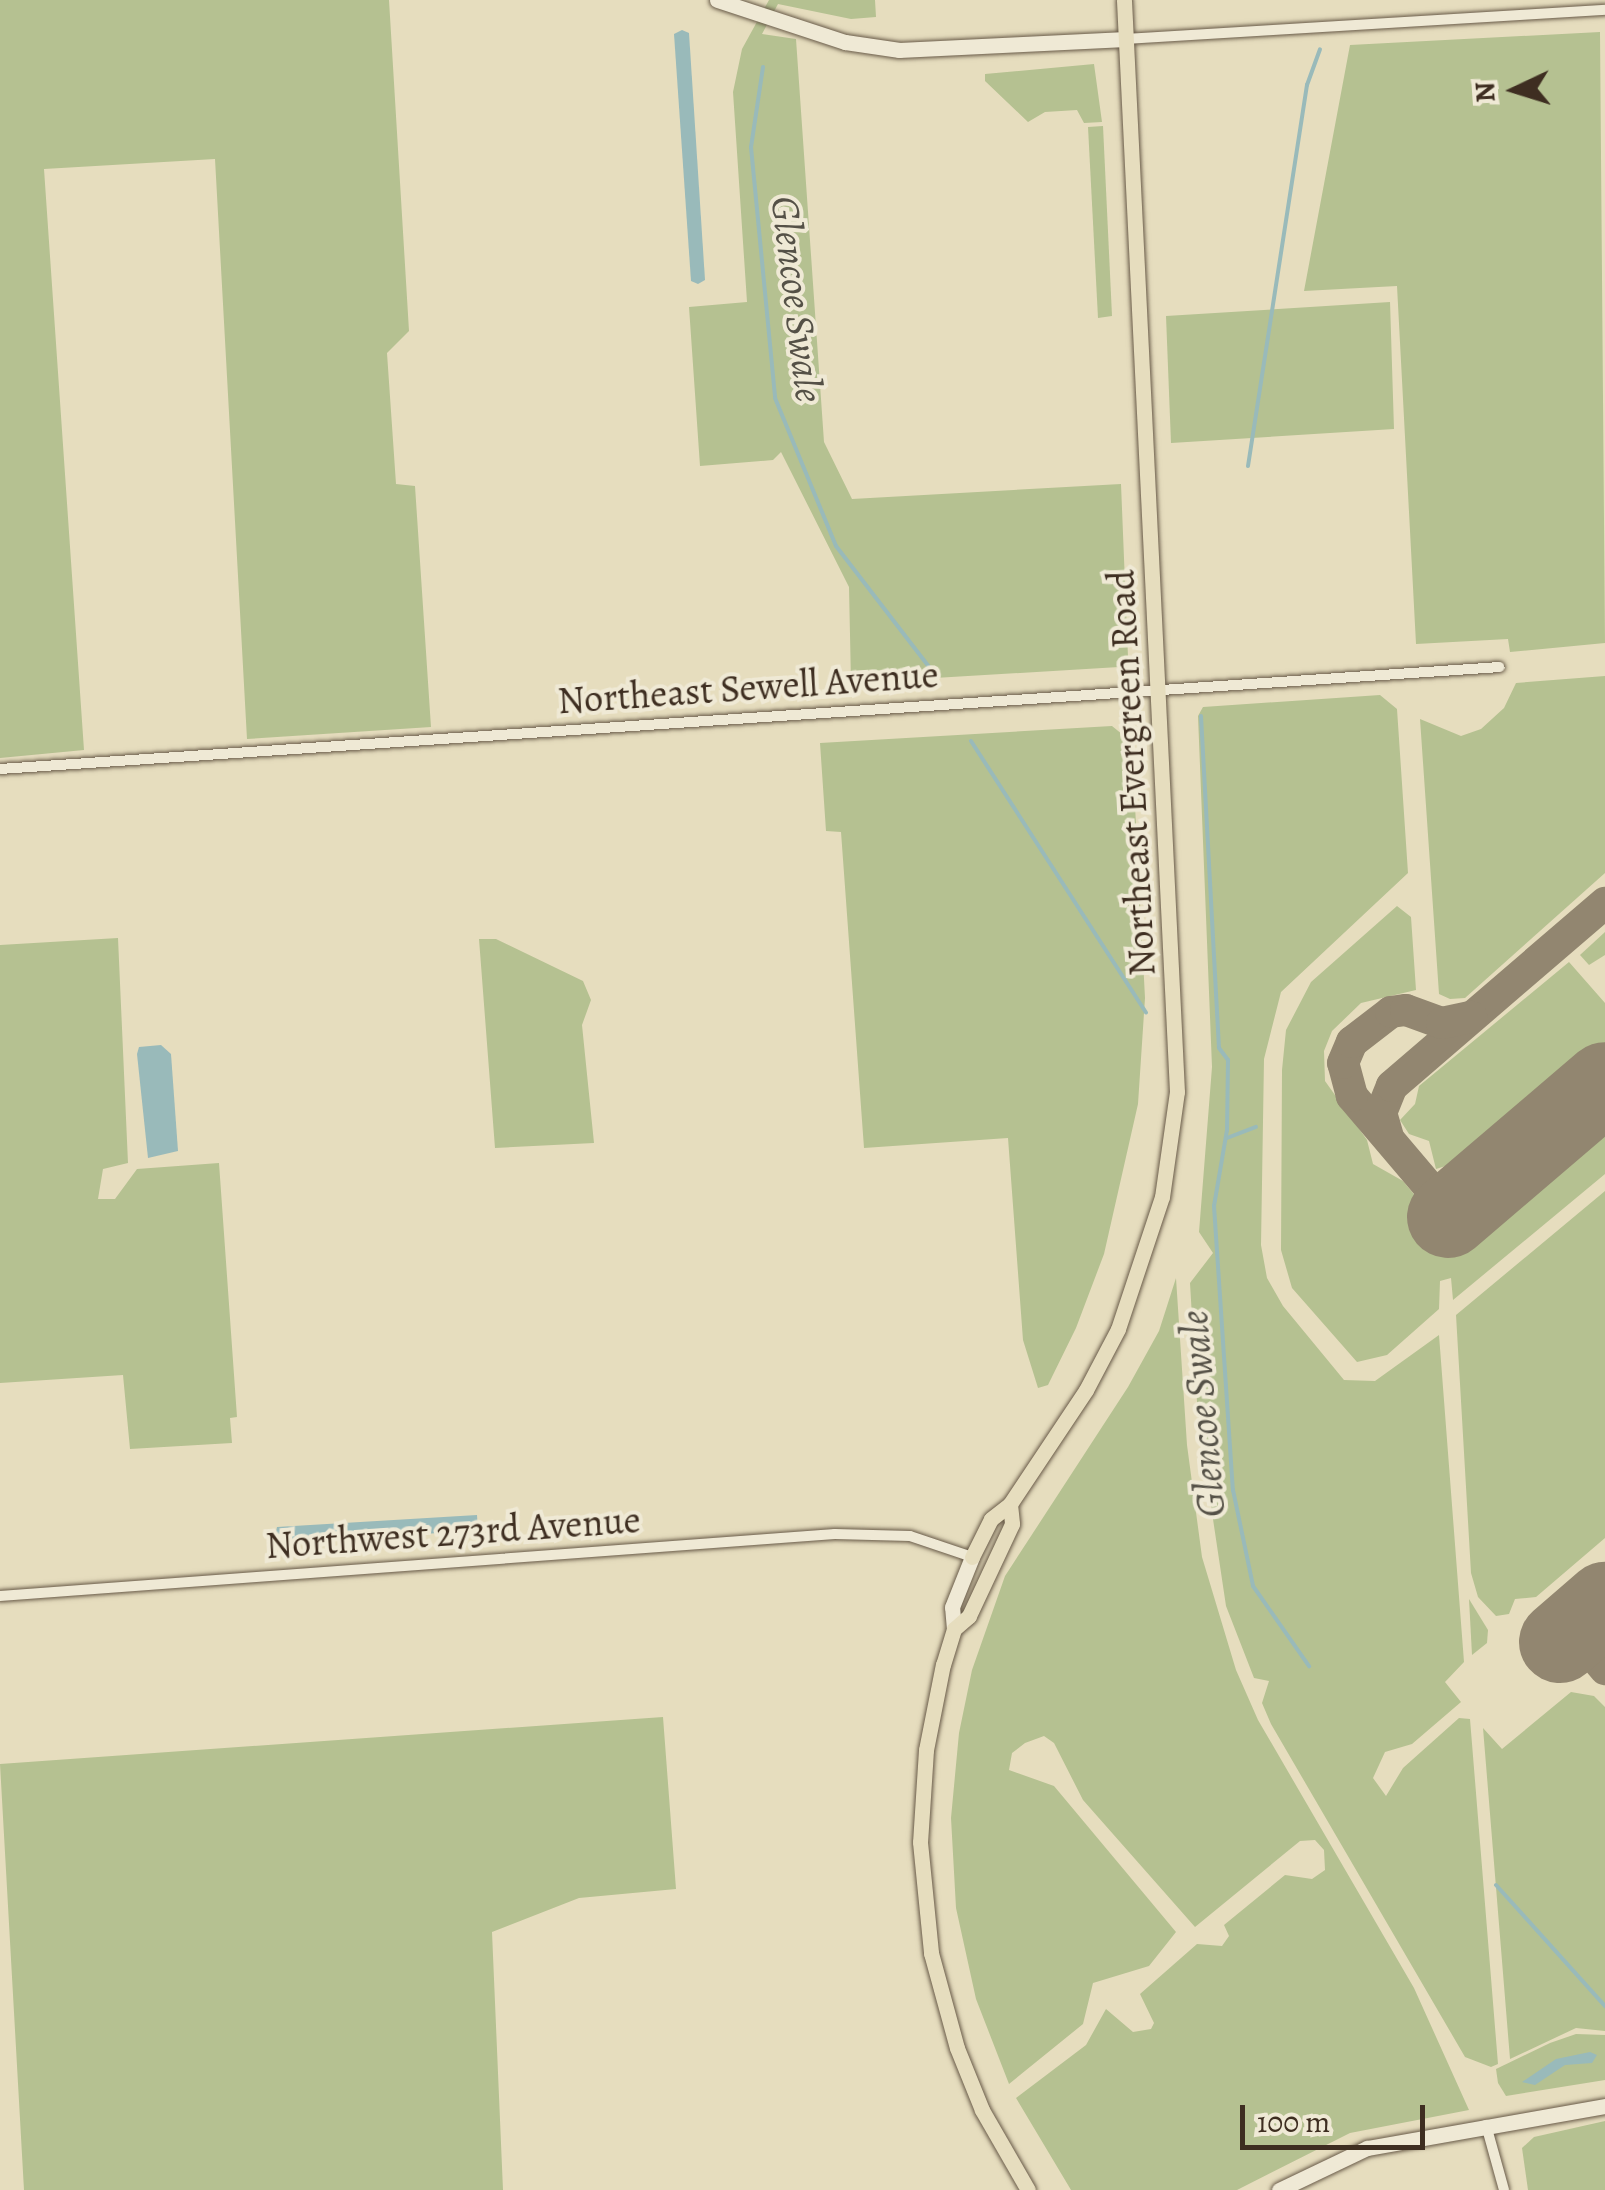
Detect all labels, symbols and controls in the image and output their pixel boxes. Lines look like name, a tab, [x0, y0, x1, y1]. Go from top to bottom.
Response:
north arrow	[1465, 40, 1565, 140]
text: N	[1465, 81, 1505, 104]
water label: Glencoe Swale	[761, 193, 833, 405]
street label: Northeast Evergreen Road	[1099, 569, 1165, 977]
street label: Northeast Sewell Avenue	[556, 652, 940, 724]
water label: Glencoe Swale	[1170, 1309, 1236, 1519]
street label: Northwest 273rd Avenue	[264, 1497, 642, 1569]
scale bar	[1245, 2085, 1430, 2147]
text: 100 m	[1257, 2102, 1330, 2142]

